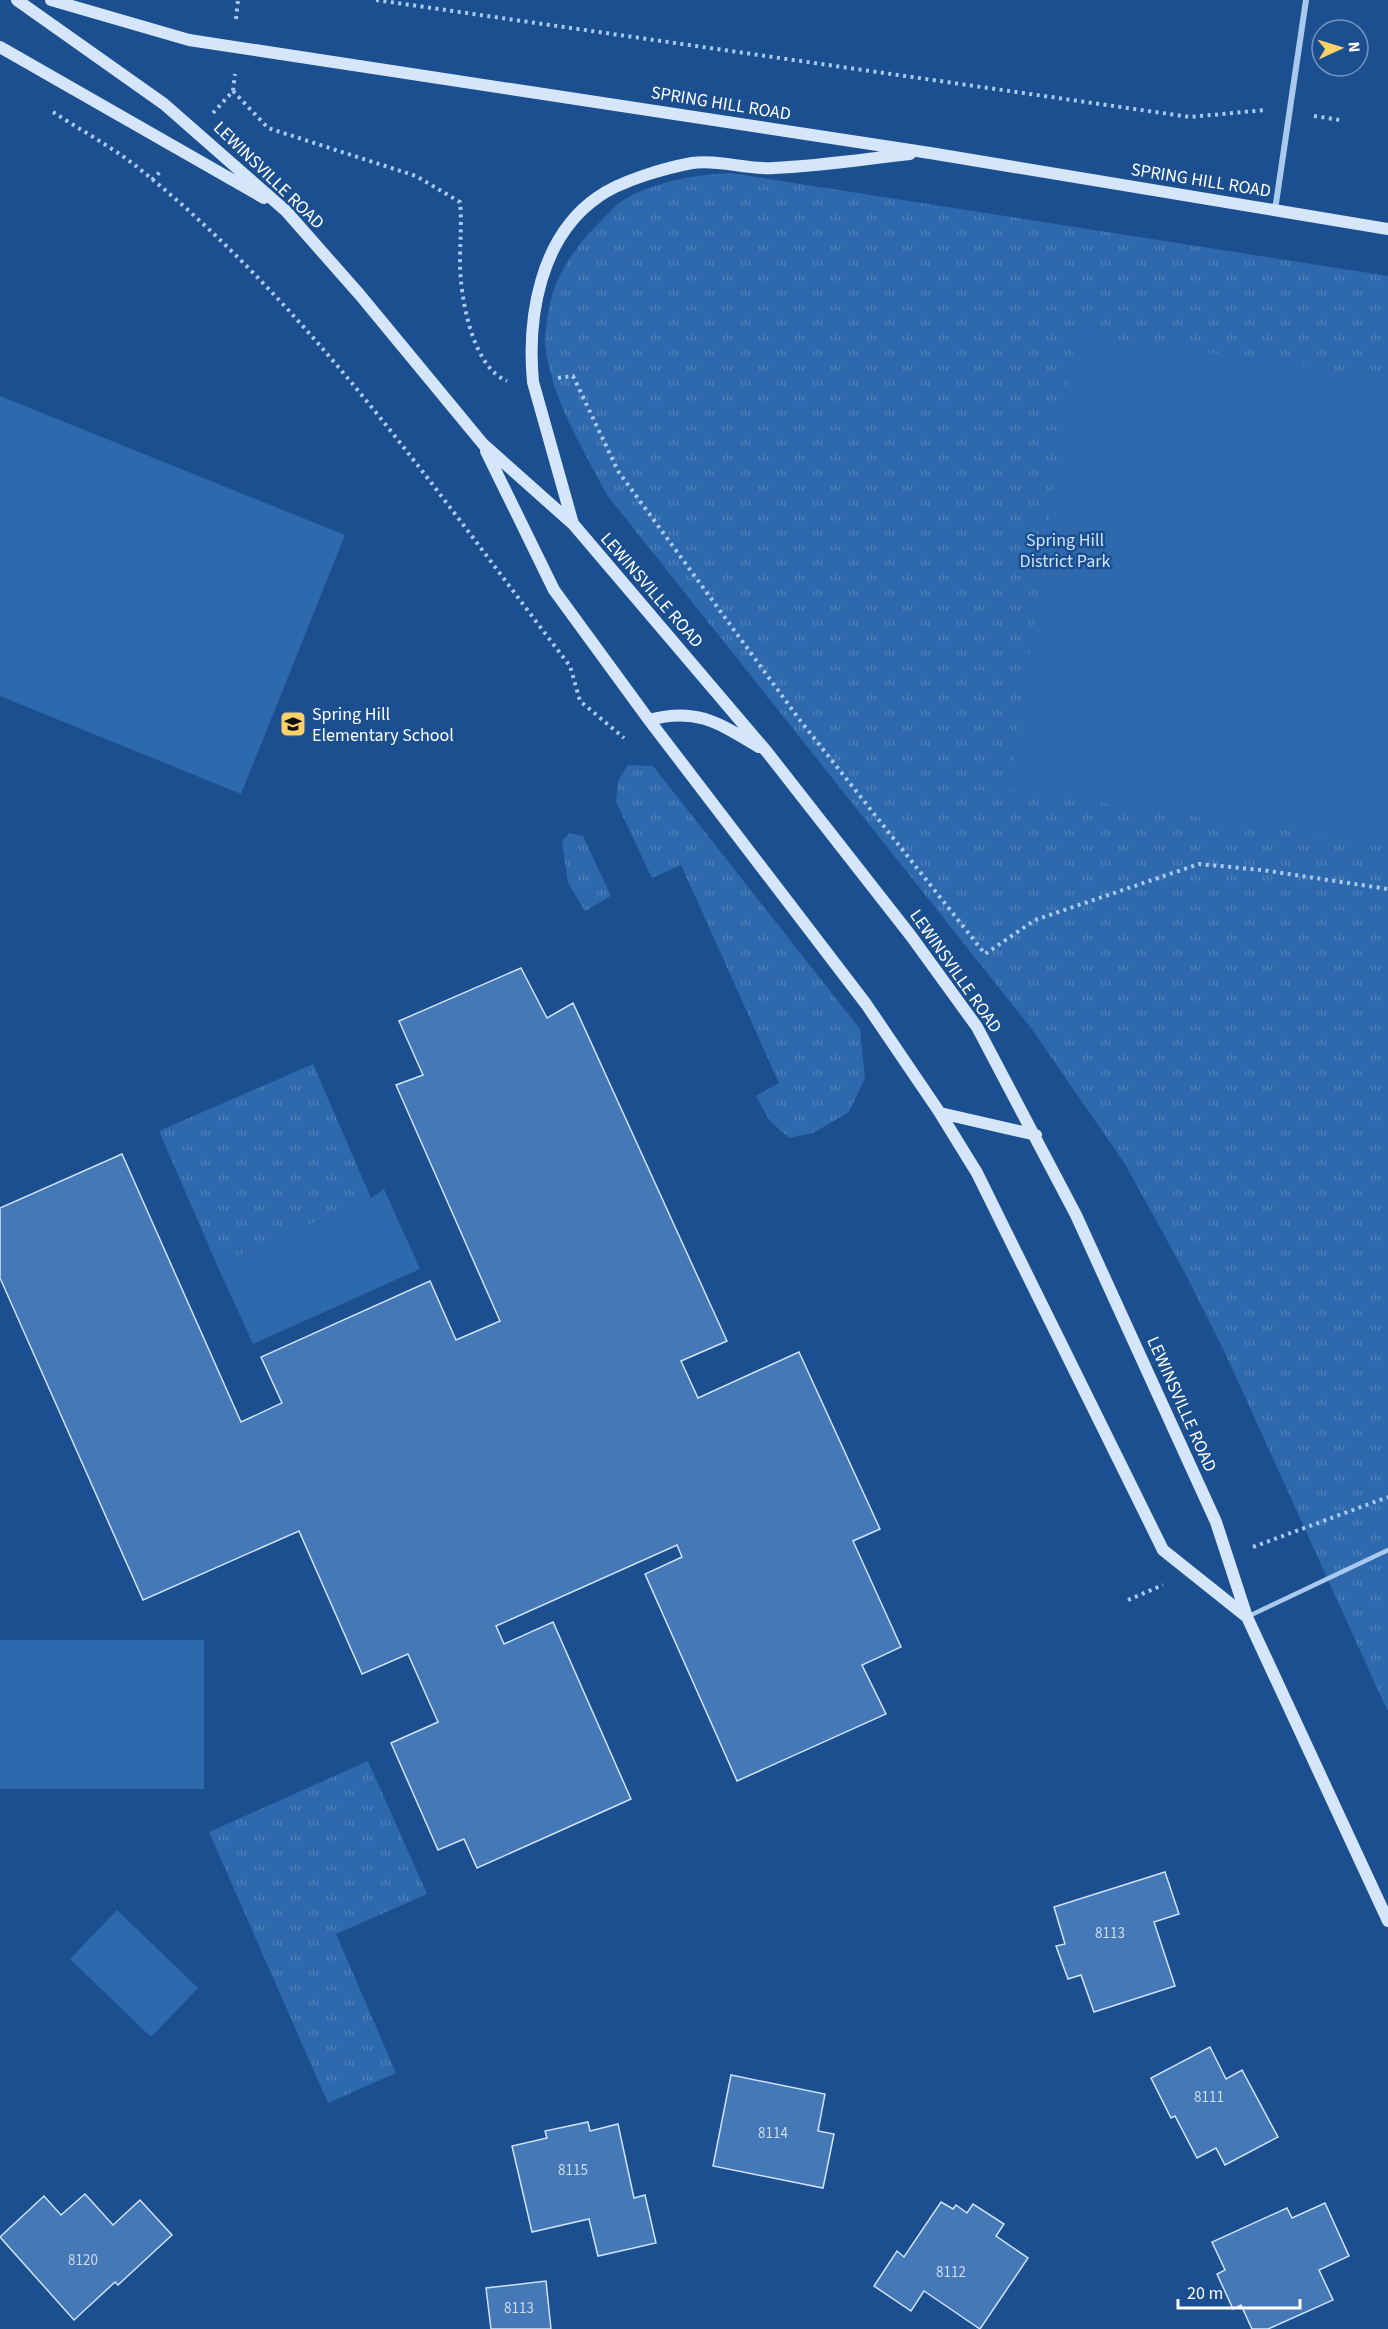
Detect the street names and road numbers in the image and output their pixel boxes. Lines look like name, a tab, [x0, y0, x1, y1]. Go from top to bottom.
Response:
street label: SPRING HILL ROAD	[649, 80, 793, 127]
street label: LEWINSVILLE ROAD	[208, 116, 330, 235]
street label: SPRING HILL ROAD	[1129, 157, 1273, 204]
street label: LEWINSVILLE ROAD	[594, 527, 709, 654]
street label: LEWINSVILLE ROAD	[904, 904, 1008, 1038]
street label: LEWINSVILLE ROAD	[1140, 1333, 1223, 1476]

